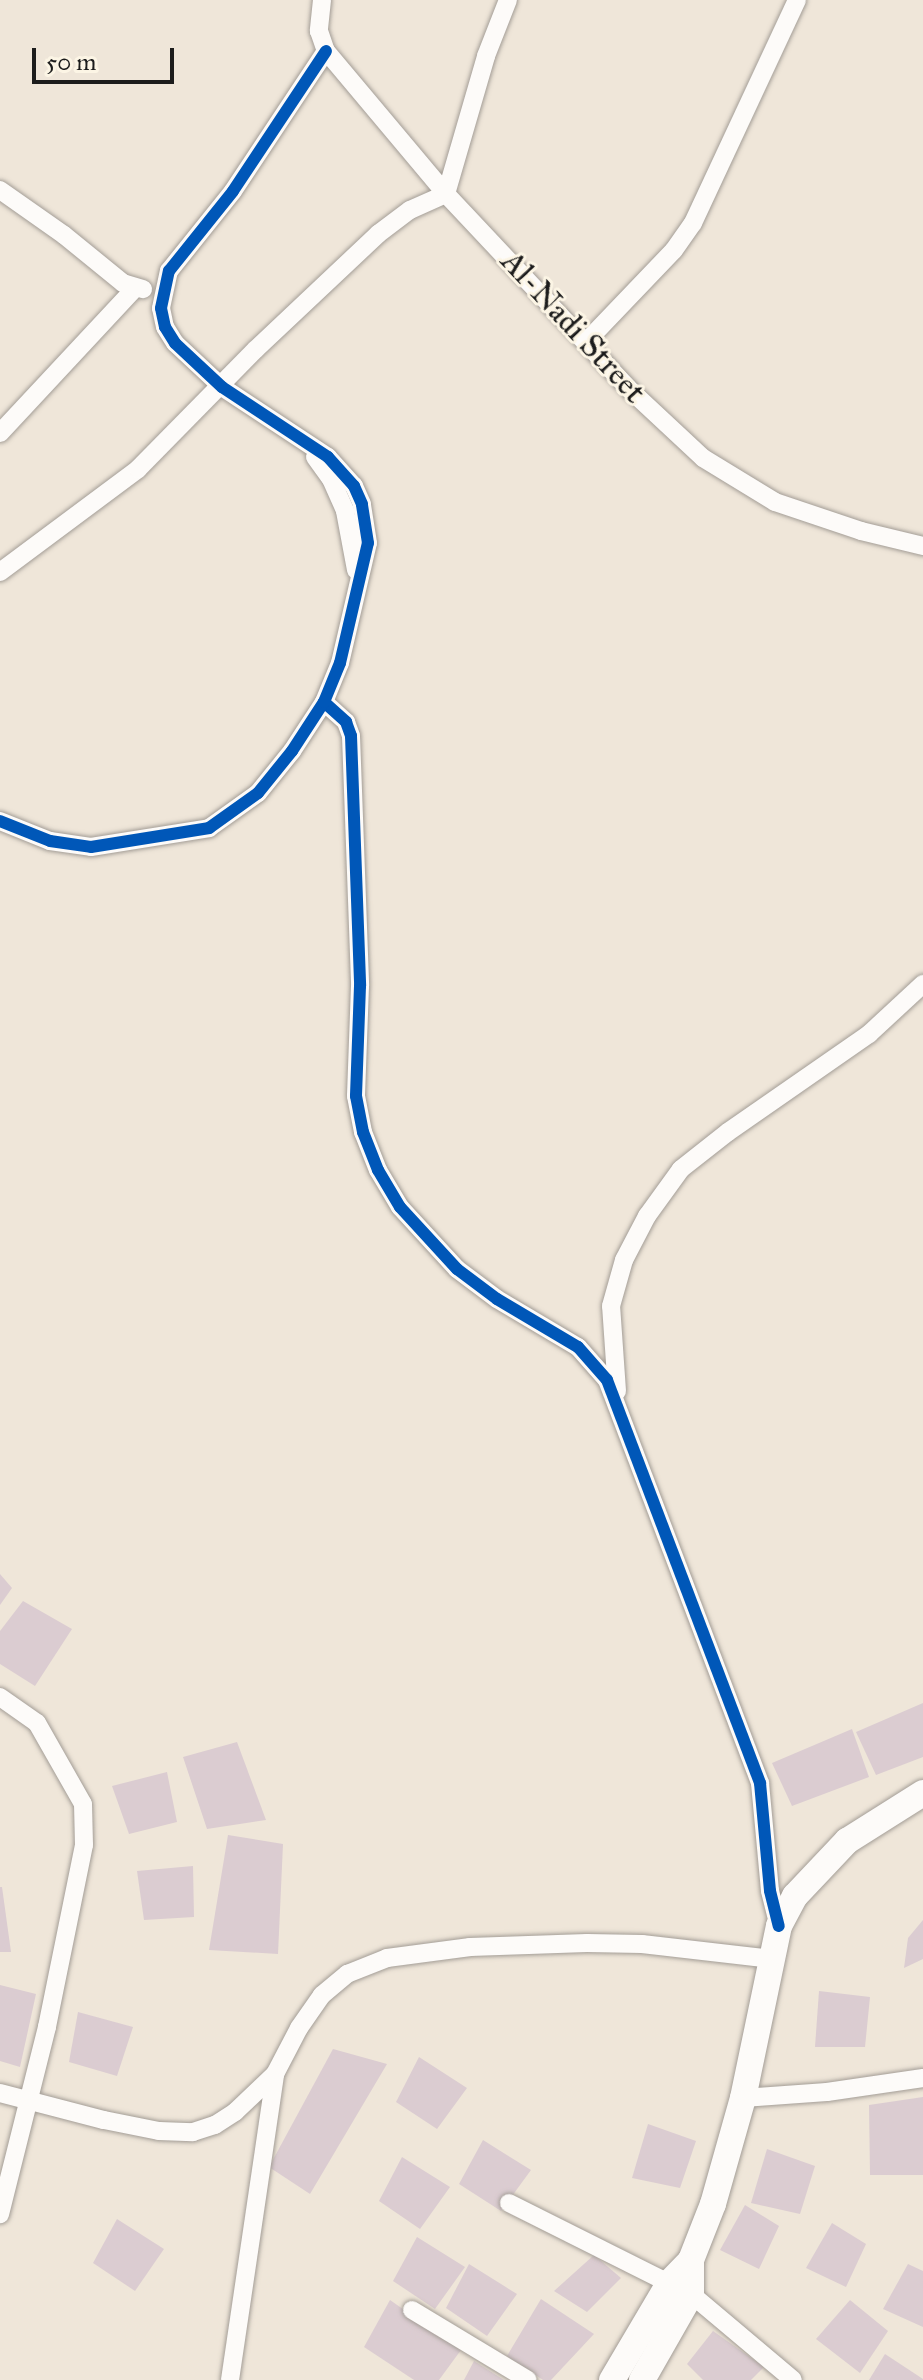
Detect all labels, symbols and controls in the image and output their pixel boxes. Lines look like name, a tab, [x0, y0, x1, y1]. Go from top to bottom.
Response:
scale bar	[36, 32, 178, 82]
text: 50 m	[46, 47, 96, 77]
street label: Al-Nadi Street	[493, 243, 653, 411]

